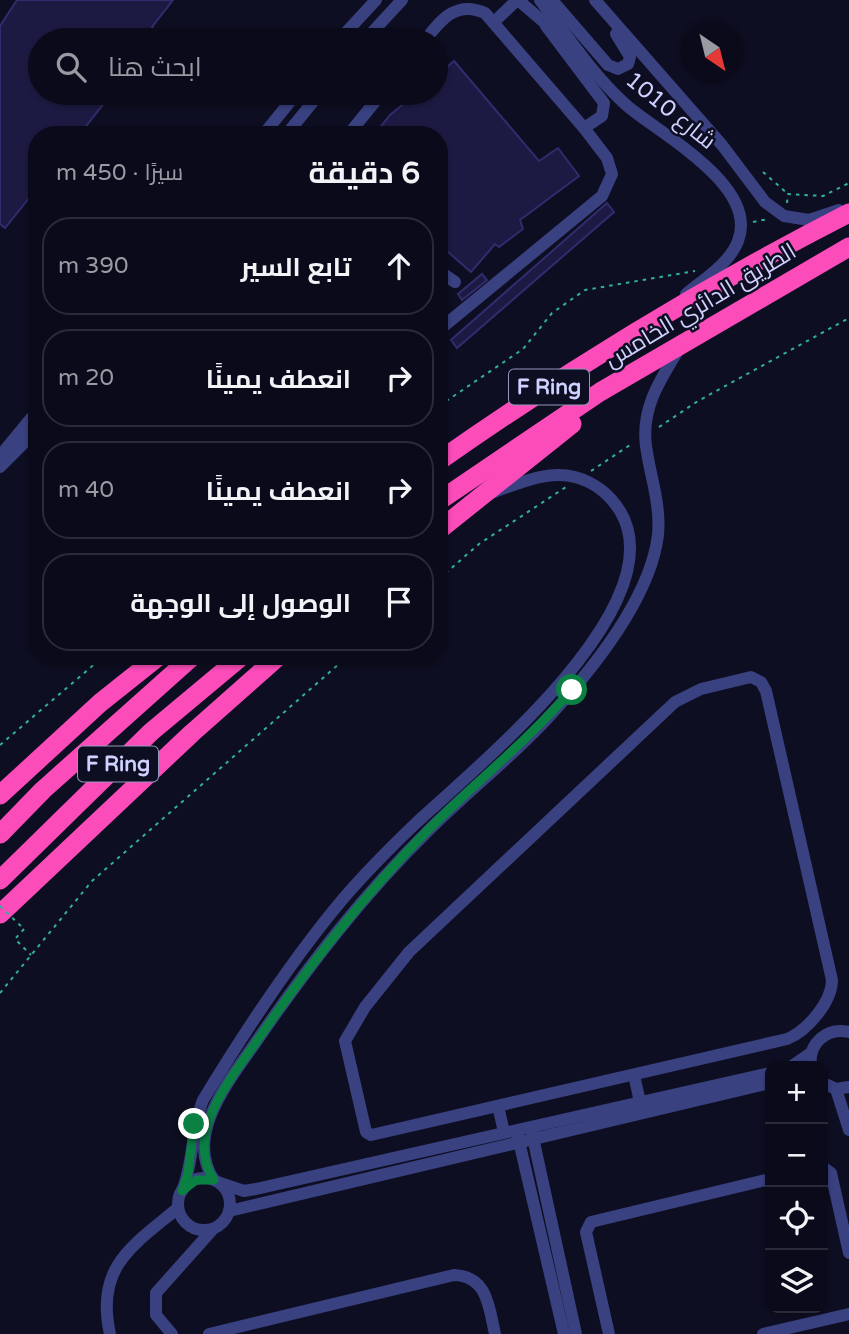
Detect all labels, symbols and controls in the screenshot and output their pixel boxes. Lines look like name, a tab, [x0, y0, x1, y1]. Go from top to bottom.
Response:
north arrow	[681, 21, 744, 84]
search box	[28, 28, 448, 105]
icon: search	[52, 48, 90, 86]
text: ابحث هنا	[108, 52, 202, 83]
street label: شارع 1010	[619, 66, 721, 157]
text: 6 دقيقة	[309, 155, 420, 192]
text: سيرًا · 450 m	[56, 159, 183, 187]
street label: الطريق الدائري الخامس	[600, 238, 803, 377]
icon: ahead	[380, 247, 418, 285]
text: 390 m	[58, 252, 128, 280]
text: تابع السير	[241, 252, 351, 283]
icon: right	[380, 359, 418, 397]
text: 20 m	[58, 364, 114, 392]
text: انعطف يمينًا	[206, 364, 351, 395]
road number: F Ring	[509, 370, 589, 404]
icon: right	[380, 471, 418, 509]
text: 40 m	[58, 476, 114, 504]
text: انعطف يمينًا	[206, 476, 351, 507]
icon: arrive	[380, 583, 418, 621]
text: الوصول إلى الوجهة	[130, 588, 351, 619]
route start	[556, 674, 587, 705]
road number: F Ring	[78, 746, 158, 782]
map controls	[765, 1061, 828, 1313]
button: +	[765, 1061, 828, 1124]
route end	[178, 1108, 209, 1139]
button: −	[765, 1124, 828, 1187]
button: locate	[765, 1187, 828, 1250]
button: layers	[765, 1250, 828, 1313]

